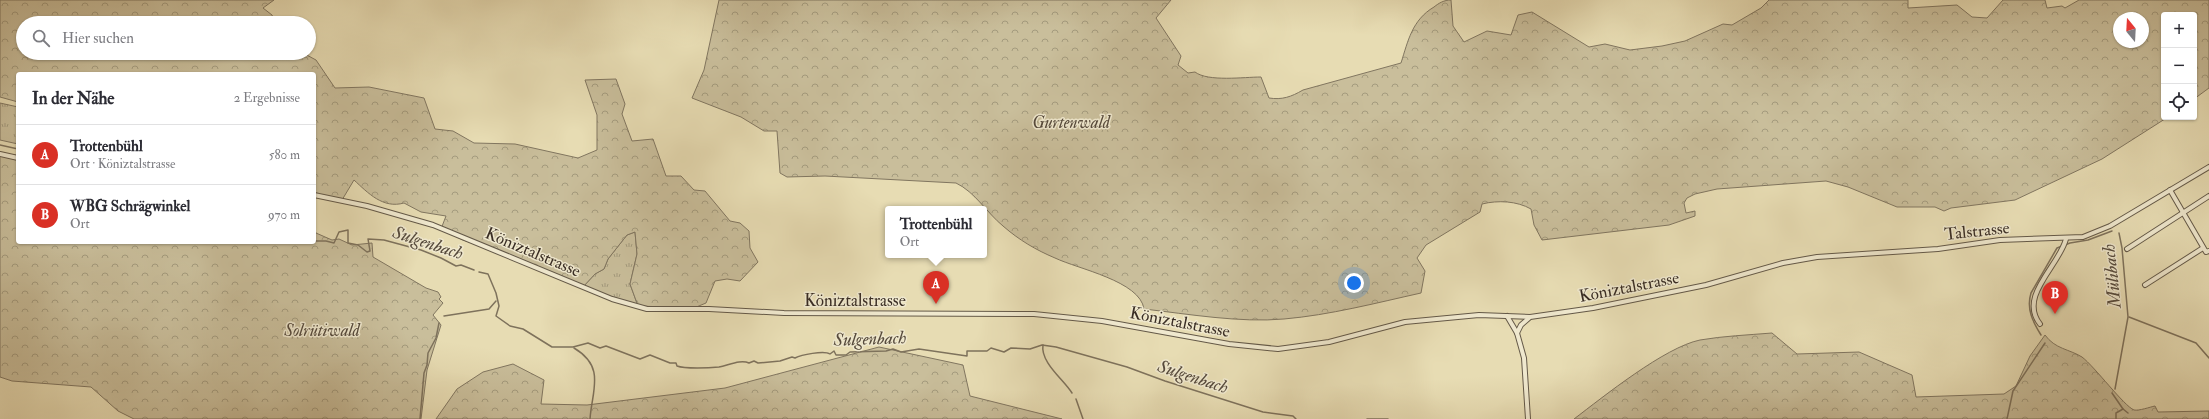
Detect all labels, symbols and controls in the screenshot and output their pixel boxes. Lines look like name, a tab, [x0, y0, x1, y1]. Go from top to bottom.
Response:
north arrow	[2113, 12, 2149, 48]
map controls	[2161, 12, 2197, 120]
button: +	[2161, 12, 2197, 48]
search box	[16, 16, 316, 60]
icon: search	[30, 27, 52, 49]
text: Hier suchen	[62, 29, 134, 48]
button: −	[2161, 48, 2197, 84]
button: locate	[2161, 84, 2197, 120]
text: In der Nähe	[32, 88, 114, 109]
text: 2 Ergebnisse	[234, 90, 300, 106]
park label: Gurtenwald	[1032, 112, 1111, 133]
text: Trottenbühl	[70, 137, 143, 156]
text: A	[41, 147, 49, 163]
text: 580 m	[269, 147, 300, 163]
text: Ort · Köniztalstrasse	[70, 156, 175, 172]
text: WBG Schrägwinkel	[70, 197, 190, 216]
popup	[885, 206, 987, 258]
text: B	[41, 207, 49, 223]
text: 970 m	[268, 207, 300, 223]
text: Trottenbühl	[900, 215, 972, 234]
text: Ort	[70, 216, 90, 232]
street label: Talstrasse	[1943, 217, 2011, 245]
water label: Sulgenbach	[389, 220, 466, 265]
street label: Köniztalstrasse	[482, 222, 584, 282]
text: Ort	[900, 234, 919, 250]
water label: Mülibach	[2097, 243, 2127, 310]
street label: Köniztalstrasse	[1577, 267, 1681, 307]
pin: A	[923, 271, 949, 304]
your location	[1344, 273, 1364, 293]
pin: B	[2042, 281, 2068, 314]
street label: Köniztalstrasse	[804, 290, 906, 311]
street label: Köniztalstrasse	[1128, 302, 1232, 342]
park label: Solrütiwald	[283, 320, 361, 341]
water label: Sulgenbach	[832, 326, 907, 352]
water label: Sulgenbach	[1154, 354, 1231, 399]

